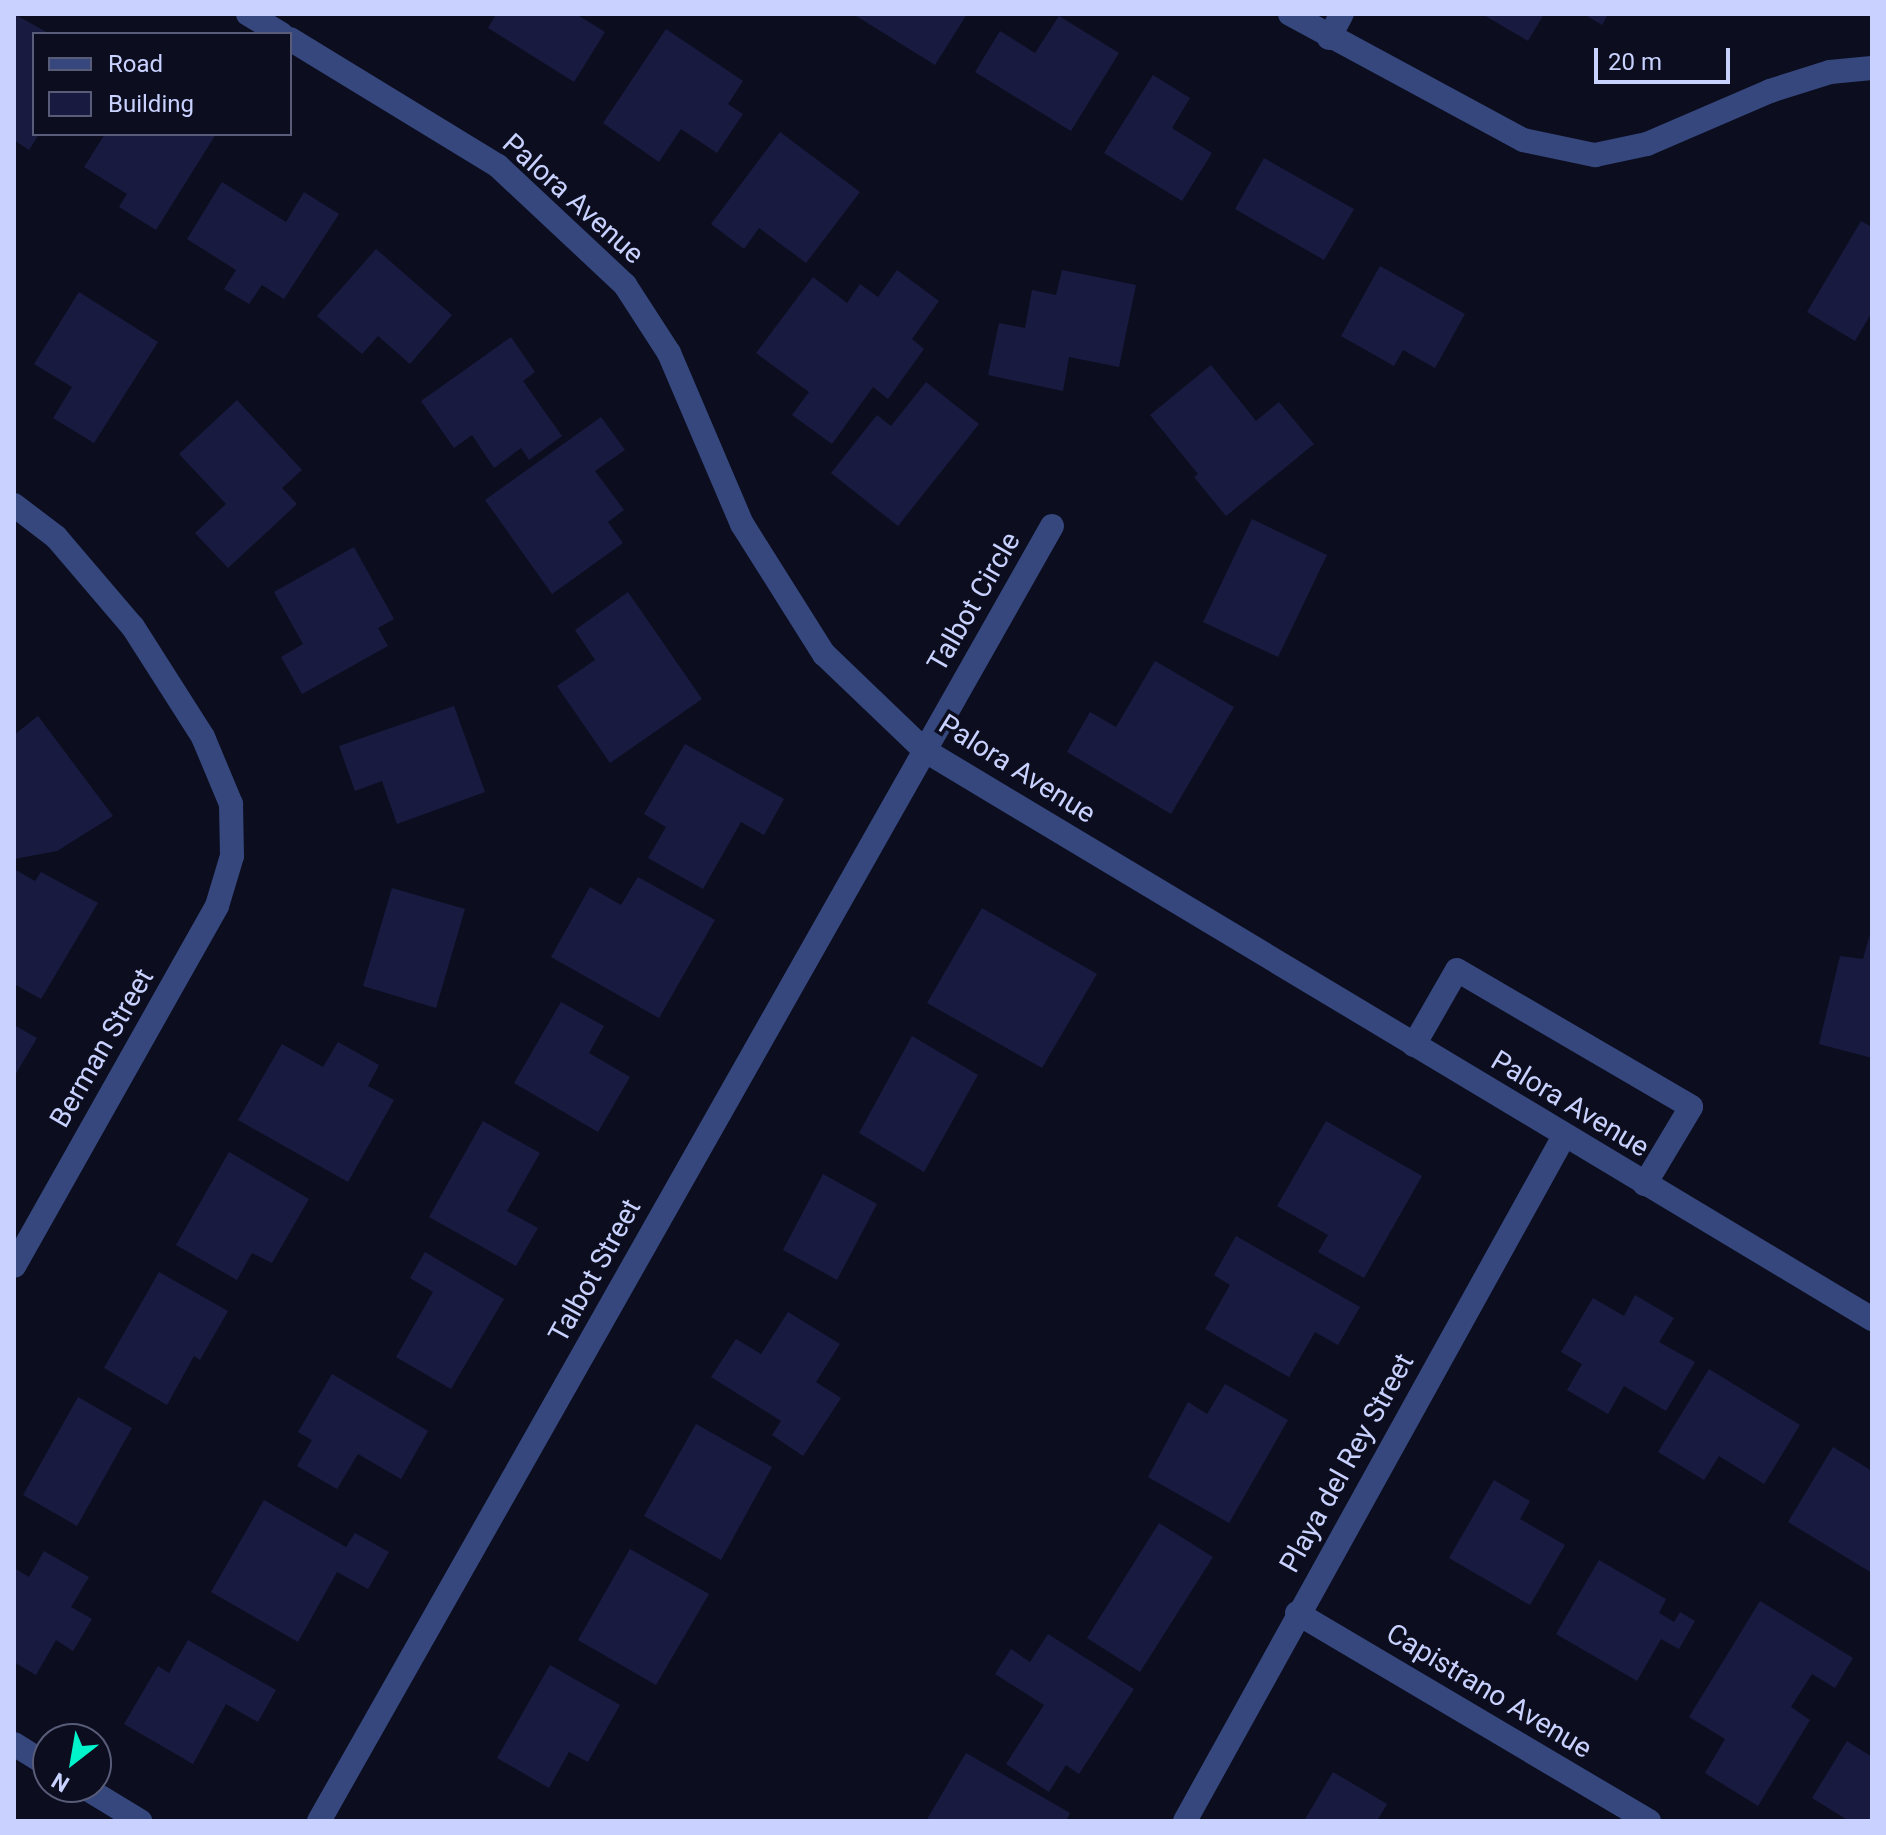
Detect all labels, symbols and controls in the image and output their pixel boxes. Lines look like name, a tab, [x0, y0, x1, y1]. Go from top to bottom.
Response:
legend	[32, 32, 292, 136]
scale bar	[1598, 32, 1734, 82]
text: 20 m	[1608, 48, 1662, 76]
text: Road	[108, 50, 163, 78]
text: Building	[108, 90, 194, 118]
street label: Palora Avenue	[496, 127, 650, 271]
street label: Talbot Circle	[921, 526, 1027, 678]
street label: Palora Avenue	[933, 708, 1101, 830]
street label: Berman Street	[43, 963, 161, 1133]
street label: Palora Avenue	[1485, 1044, 1655, 1164]
street label: Talbot Street	[542, 1193, 648, 1349]
street label: Playa del Rey Street	[1273, 1348, 1421, 1578]
street label: Capistrano Avenue	[1380, 1616, 1598, 1766]
north arrow	[32, 1723, 112, 1803]
text: N	[47, 1768, 74, 1797]

